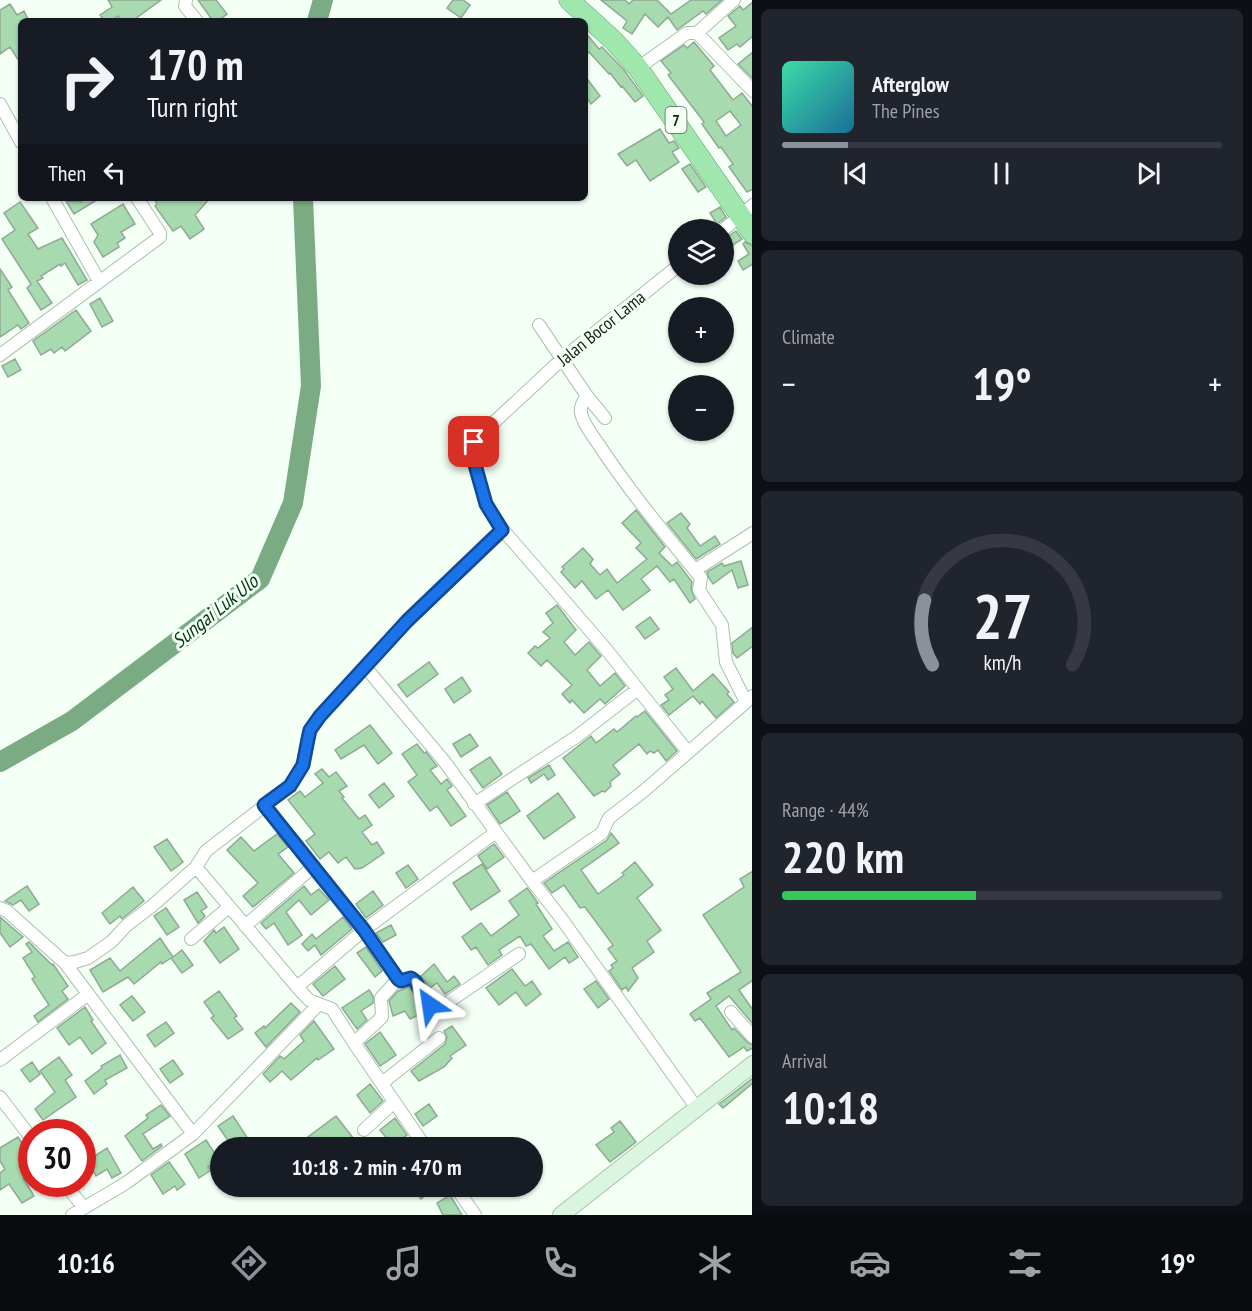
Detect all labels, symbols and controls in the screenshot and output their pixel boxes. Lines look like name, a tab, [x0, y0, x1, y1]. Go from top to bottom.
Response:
text: 170 m	[147, 37, 244, 92]
icon: right	[48, 42, 126, 120]
text: Afterglow	[872, 70, 949, 98]
text: Turn right	[147, 90, 238, 124]
text: The Pines	[872, 98, 939, 124]
road number: 7	[666, 107, 686, 133]
icon: left	[98, 156, 131, 189]
icon: previous	[839, 157, 872, 190]
icon: pause	[985, 157, 1018, 190]
icon: next	[1132, 157, 1165, 190]
text: Then	[48, 159, 86, 187]
map controls	[668, 219, 734, 441]
button: layers	[668, 219, 734, 285]
street label: Jalan Bocor Lama	[551, 285, 650, 371]
button: +	[668, 297, 734, 363]
text: Climate	[782, 324, 835, 350]
text: 19°	[972, 354, 1032, 412]
text: −	[782, 362, 796, 405]
text: +	[1208, 362, 1222, 405]
button: −	[668, 375, 734, 441]
pin	[448, 416, 499, 467]
icon: arrive	[457, 425, 490, 458]
water label: Sungai Luk Ulo	[167, 568, 264, 654]
text: 27	[972, 575, 1032, 656]
text: km/h	[983, 648, 1021, 676]
text: Range · 44%	[782, 797, 869, 823]
text: 220 km	[782, 827, 904, 885]
position arrow	[398, 973, 462, 1037]
text: Arrival	[782, 1048, 827, 1074]
text: 10:18	[782, 1078, 879, 1136]
speed limit sign: 30	[18, 1119, 96, 1197]
text: 10:18 · 2 min · 470 m	[291, 1153, 462, 1181]
icon: directions	[228, 1242, 270, 1284]
icon: music	[383, 1242, 425, 1284]
icon: phone	[539, 1242, 581, 1284]
icon: climate	[694, 1242, 736, 1284]
icon: car	[849, 1242, 891, 1284]
icon: filters	[1004, 1242, 1046, 1284]
text: 10:16	[57, 1246, 115, 1280]
text: 19°	[1160, 1246, 1195, 1280]

